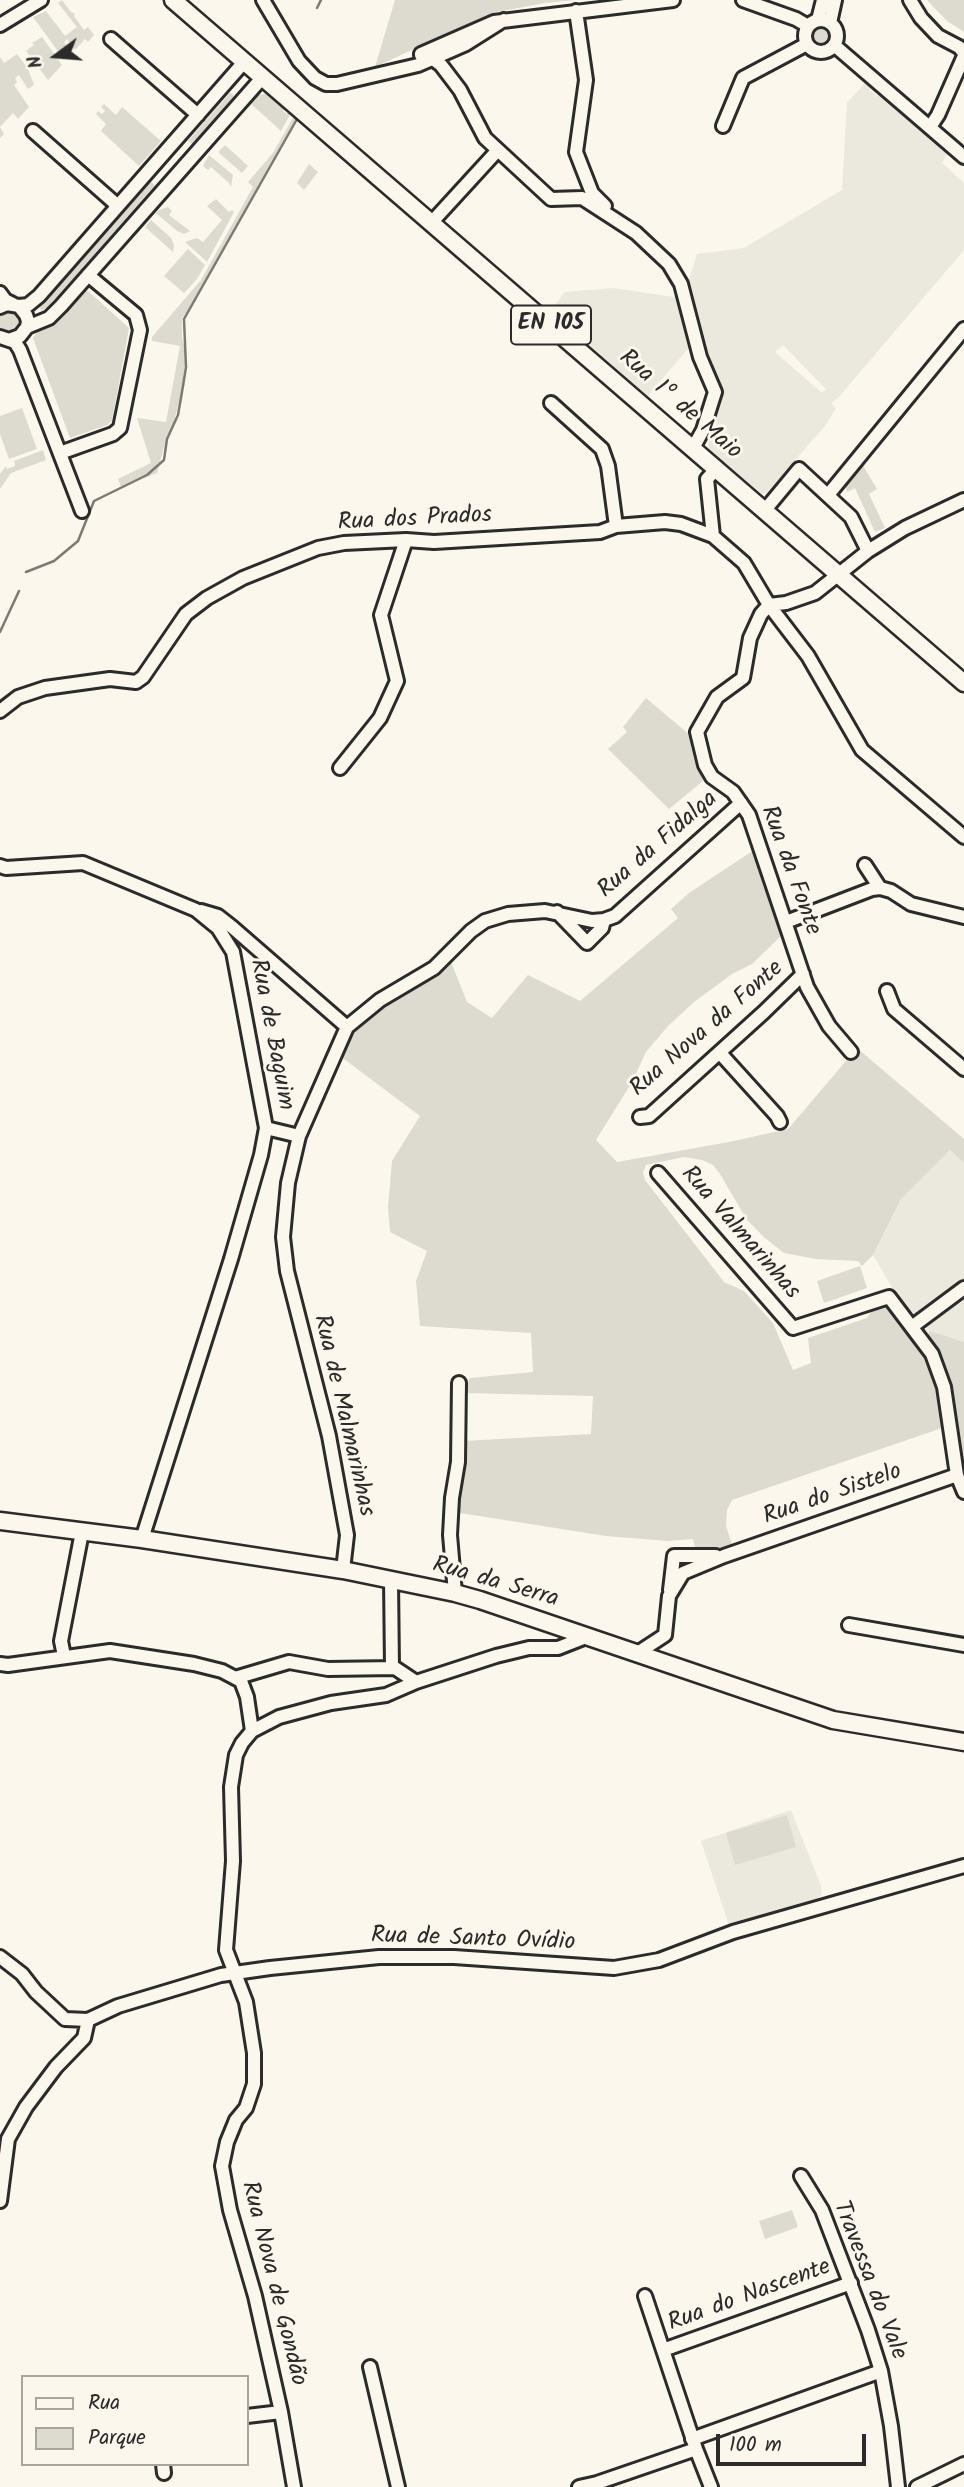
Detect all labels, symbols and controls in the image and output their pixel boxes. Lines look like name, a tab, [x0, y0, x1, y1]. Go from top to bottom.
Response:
north arrow	[21, 21, 91, 91]
text: N	[20, 52, 52, 72]
road number: EN 105	[511, 306, 591, 344]
street label: Rua 1º de Maio	[612, 345, 746, 467]
street label: Rua dos Prados	[337, 503, 493, 539]
street label: Rua da Fidalga	[593, 786, 725, 906]
street label: Rua da Fonte	[752, 802, 826, 940]
street label: Rua Nova da Fonte	[625, 956, 791, 1104]
street label: Rua de Baguim	[241, 957, 299, 1113]
street label: Rua Valmarinhas	[673, 1161, 805, 1307]
street label: Rua de Malmarinhas	[305, 1312, 379, 1520]
street label: Rua do Sistelo	[760, 1459, 906, 1533]
street label: Rua da Serra	[429, 1552, 561, 1616]
street label: Rua de Santo Ovídio	[370, 1923, 576, 1959]
street label: Rua Nova de Gondão	[233, 2179, 311, 2389]
street label: Travessa do Vale	[825, 2198, 911, 2364]
street label: Rua do Nascente	[665, 2254, 835, 2340]
legend	[21, 2375, 248, 2466]
text: Rua	[88, 2387, 120, 2420]
scale bar	[719, 2420, 870, 2464]
text: Parque	[88, 2422, 146, 2455]
text: 100 m	[729, 2429, 782, 2462]

